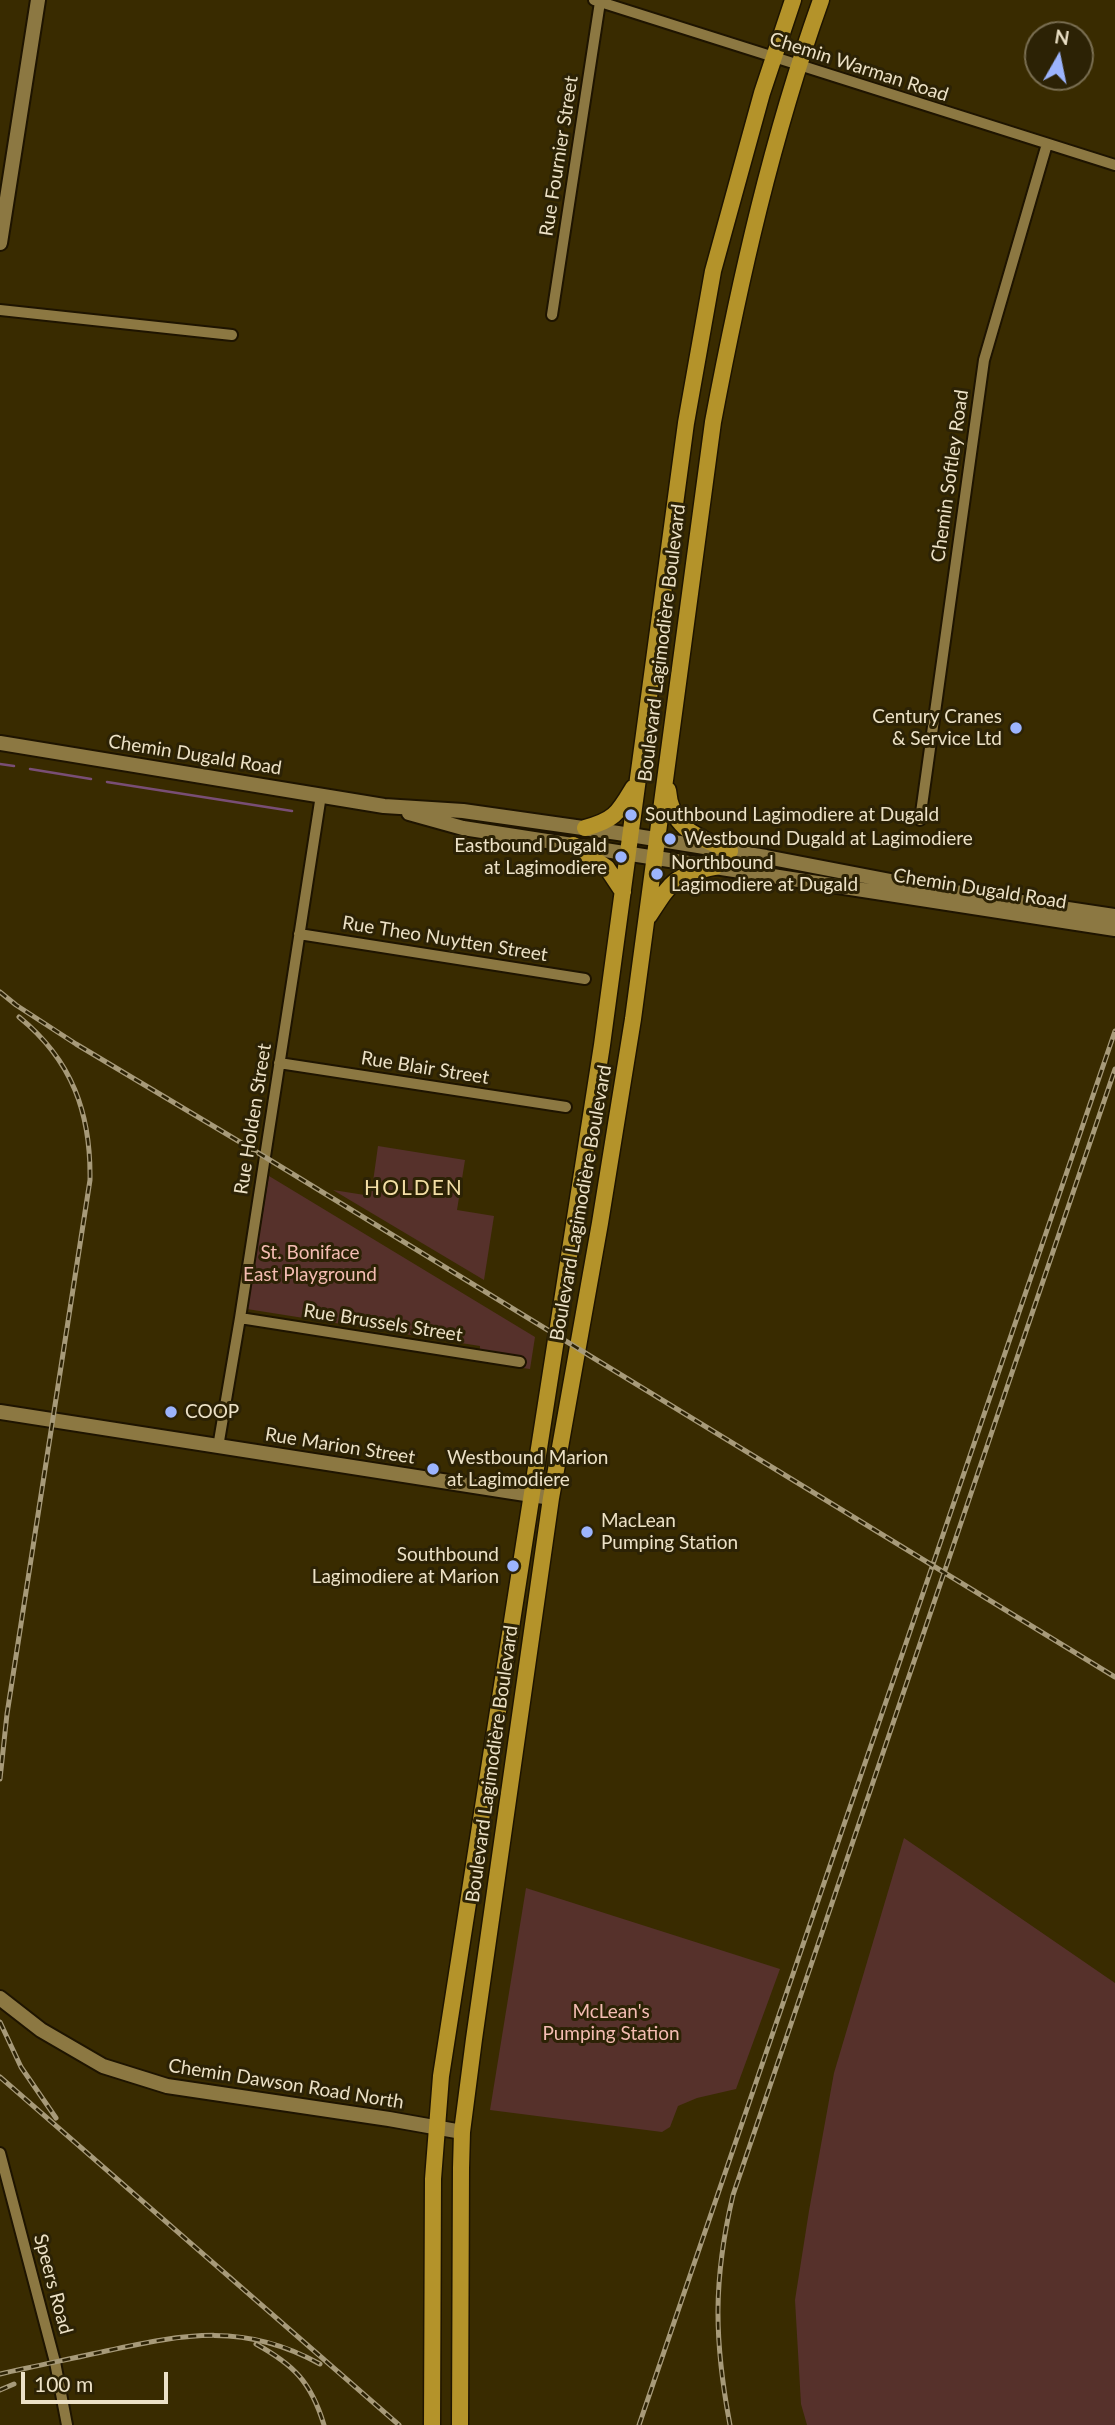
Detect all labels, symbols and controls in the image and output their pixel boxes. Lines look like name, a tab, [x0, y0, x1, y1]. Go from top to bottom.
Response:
north arrow	[1024, 21, 1094, 91]
text: N	[1053, 24, 1071, 49]
street label: Chemin Warman Road	[767, 27, 951, 107]
street label: Rue Fournier Street	[535, 74, 583, 238]
street label: Chemin Softley Road	[927, 388, 973, 564]
street label: Boulevard Lagimodière Boulevard	[634, 503, 690, 783]
place label: Century Cranes & Service Ltd	[872, 706, 1002, 750]
marker: Century Cranes & Service Ltd	[1008, 720, 1024, 736]
street label: Chemin Dugald Road	[107, 730, 283, 780]
place label: Southbound Lagimodiere at Dugald	[645, 804, 939, 826]
marker: Southbound Lagimodiere at Dugald	[623, 807, 639, 823]
place label: Westbound Dugald at Lagimodiere	[684, 828, 973, 850]
marker: Westbound Dugald at Lagimodiere	[662, 831, 678, 847]
place label: Eastbound Dugald at Lagimodiere	[454, 835, 607, 879]
marker: Eastbound Dugald at Lagimodiere	[613, 849, 629, 865]
place label: Northbound Lagimodiere at Dugald	[671, 852, 858, 896]
street label: Chemin Dugald Road	[892, 864, 1068, 914]
marker: Northbound Lagimodiere at Dugald	[649, 866, 665, 882]
street label: Rue Theo Nuytten Street	[341, 912, 549, 966]
street label: Rue Holden Street	[230, 1042, 276, 1196]
street label: Rue Blair Street	[359, 1047, 491, 1089]
street label: Boulevard Lagimodière Boulevard	[545, 1063, 617, 1343]
district label: HOLDEN	[365, 1175, 463, 1201]
park label: St. Boniface East Playground	[243, 1242, 377, 1286]
street label: Rue Brussels Street	[302, 1299, 464, 1347]
place label: COOP	[185, 1401, 239, 1423]
marker: COOP	[163, 1404, 179, 1420]
street label: Rue Marion Street	[263, 1423, 417, 1469]
place label: Westbound Marion at Lagimodiere	[447, 1447, 608, 1491]
marker: Westbound Marion at Lagimodiere	[425, 1461, 441, 1477]
place label: MacLean Pumping Station	[601, 1510, 738, 1554]
marker: MacLean Pumping Station	[579, 1524, 595, 1540]
place label: Southbound Lagimodiere at Marion	[312, 1544, 499, 1588]
marker: Southbound Lagimodiere at Marion	[505, 1558, 521, 1574]
street label: Boulevard Lagimodière Boulevard	[461, 1624, 523, 1904]
park label: McLean's Pumping Station	[542, 2001, 680, 2045]
street label: Chemin Dawson Road North	[167, 2054, 405, 2114]
street label: Speers Road	[29, 2231, 77, 2337]
scale bar	[24, 2358, 172, 2402]
text: 100 m	[34, 2371, 93, 2396]

